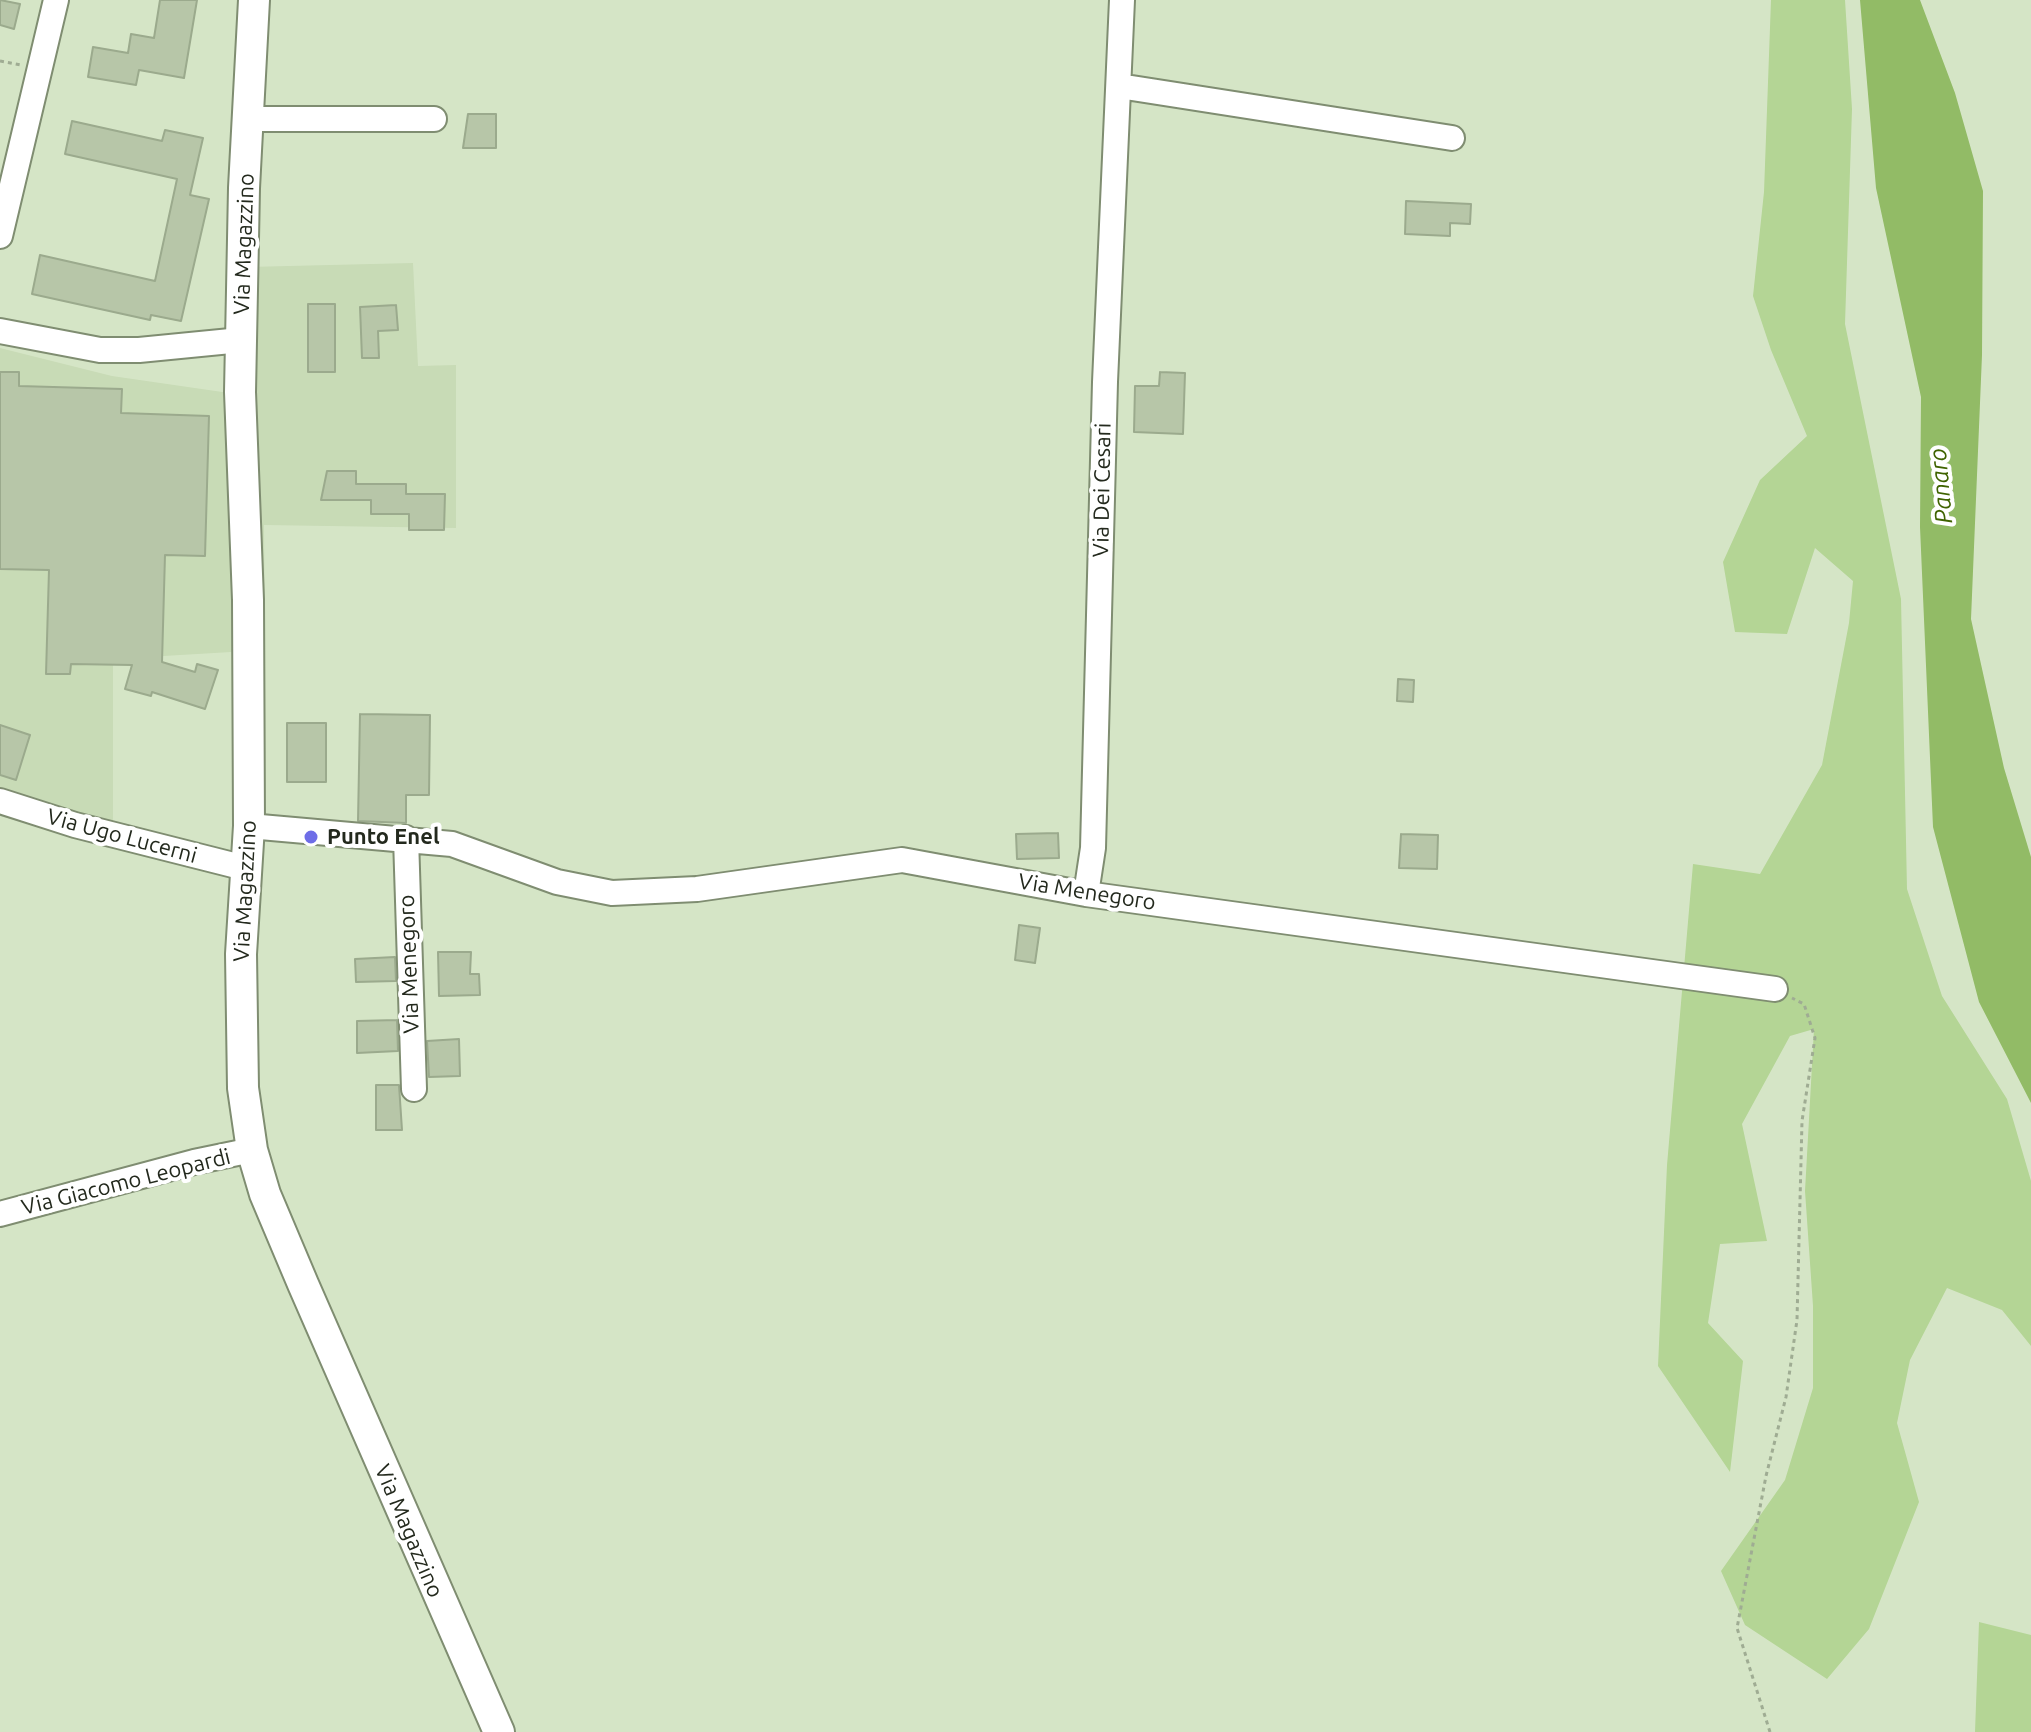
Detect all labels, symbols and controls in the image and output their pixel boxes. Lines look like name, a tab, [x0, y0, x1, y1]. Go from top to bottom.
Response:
street label: Via Magazzino	[228, 173, 260, 315]
street label: Via Dei Cesari	[1088, 422, 1116, 558]
water label: Panaro	[1923, 447, 1959, 525]
street label: Via Ugo Lucerni	[44, 803, 200, 869]
street label: Via Magazzino	[228, 820, 262, 962]
place label: Punto Enel	[327, 824, 440, 850]
marker: Punto Enel	[302, 828, 320, 846]
street label: Via Menegoro	[1016, 868, 1158, 916]
street label: Via Menegoro	[393, 894, 425, 1034]
street label: Via Giacomo Leopardi	[19, 1143, 233, 1221]
street label: Via Magazzino	[369, 1461, 449, 1601]

